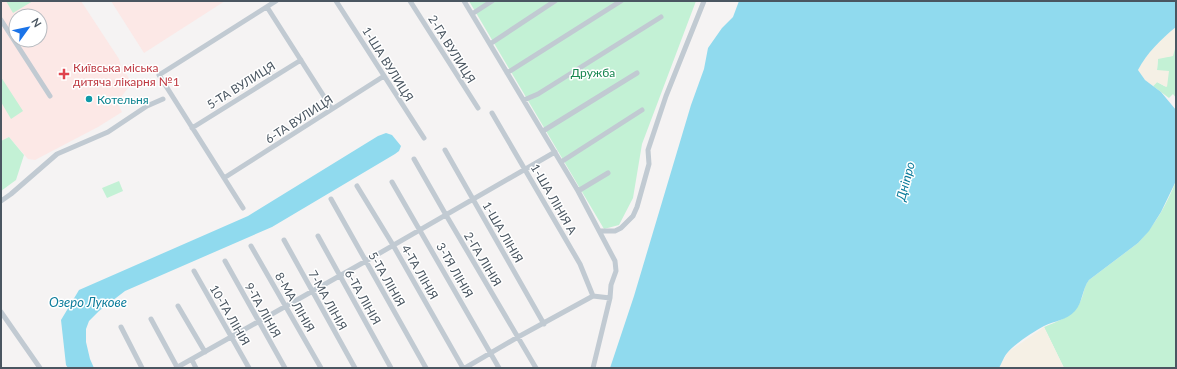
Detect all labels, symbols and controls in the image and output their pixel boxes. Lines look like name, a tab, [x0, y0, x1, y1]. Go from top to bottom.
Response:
north arrow	[8, 8, 48, 48]
street label: 2-ГА ВУЛИЦЯ	[425, 12, 479, 86]
text: N	[29, 15, 45, 29]
street label: 1-ША ВУЛИЦЯ	[359, 24, 417, 104]
street label: 5-ТА ВУЛИЦЯ	[204, 58, 278, 112]
place label: Київська міська дитяча лікарня №1	[73, 60, 180, 89]
park label: Дружба	[571, 65, 615, 80]
marker: Київська міська дитяча лікарня №1	[58, 68, 70, 80]
place label: Котельня	[97, 92, 149, 107]
street label: 6-ТА ВУЛИЦЯ	[262, 92, 336, 146]
marker: Котельня	[84, 94, 94, 104]
water label: Дніпро	[892, 160, 918, 203]
street label: 1-ША ЛІНІЯ А	[528, 161, 581, 238]
street label: 1-ША ЛІНІЯ	[479, 199, 527, 265]
street label: 2-ГА ЛІНІЯ	[461, 229, 505, 289]
street label: 3-ТЯ ЛІНІЯ	[433, 240, 477, 300]
street label: 4-ТА ЛІНІЯ	[398, 242, 442, 302]
street label: 5-ТА ЛІНІЯ	[365, 249, 409, 309]
street label: 7-МА ЛІНІЯ	[305, 267, 351, 333]
street label: 6-ТА ЛІНІЯ	[342, 267, 384, 327]
street label: 8-МА ЛІНІЯ	[272, 270, 318, 334]
street label: 9-ТА ЛІНІЯ	[242, 280, 284, 340]
street label: 10-ТА ЛІНІЯ	[207, 282, 253, 348]
water label: Озеро Лукове	[49, 294, 127, 310]

